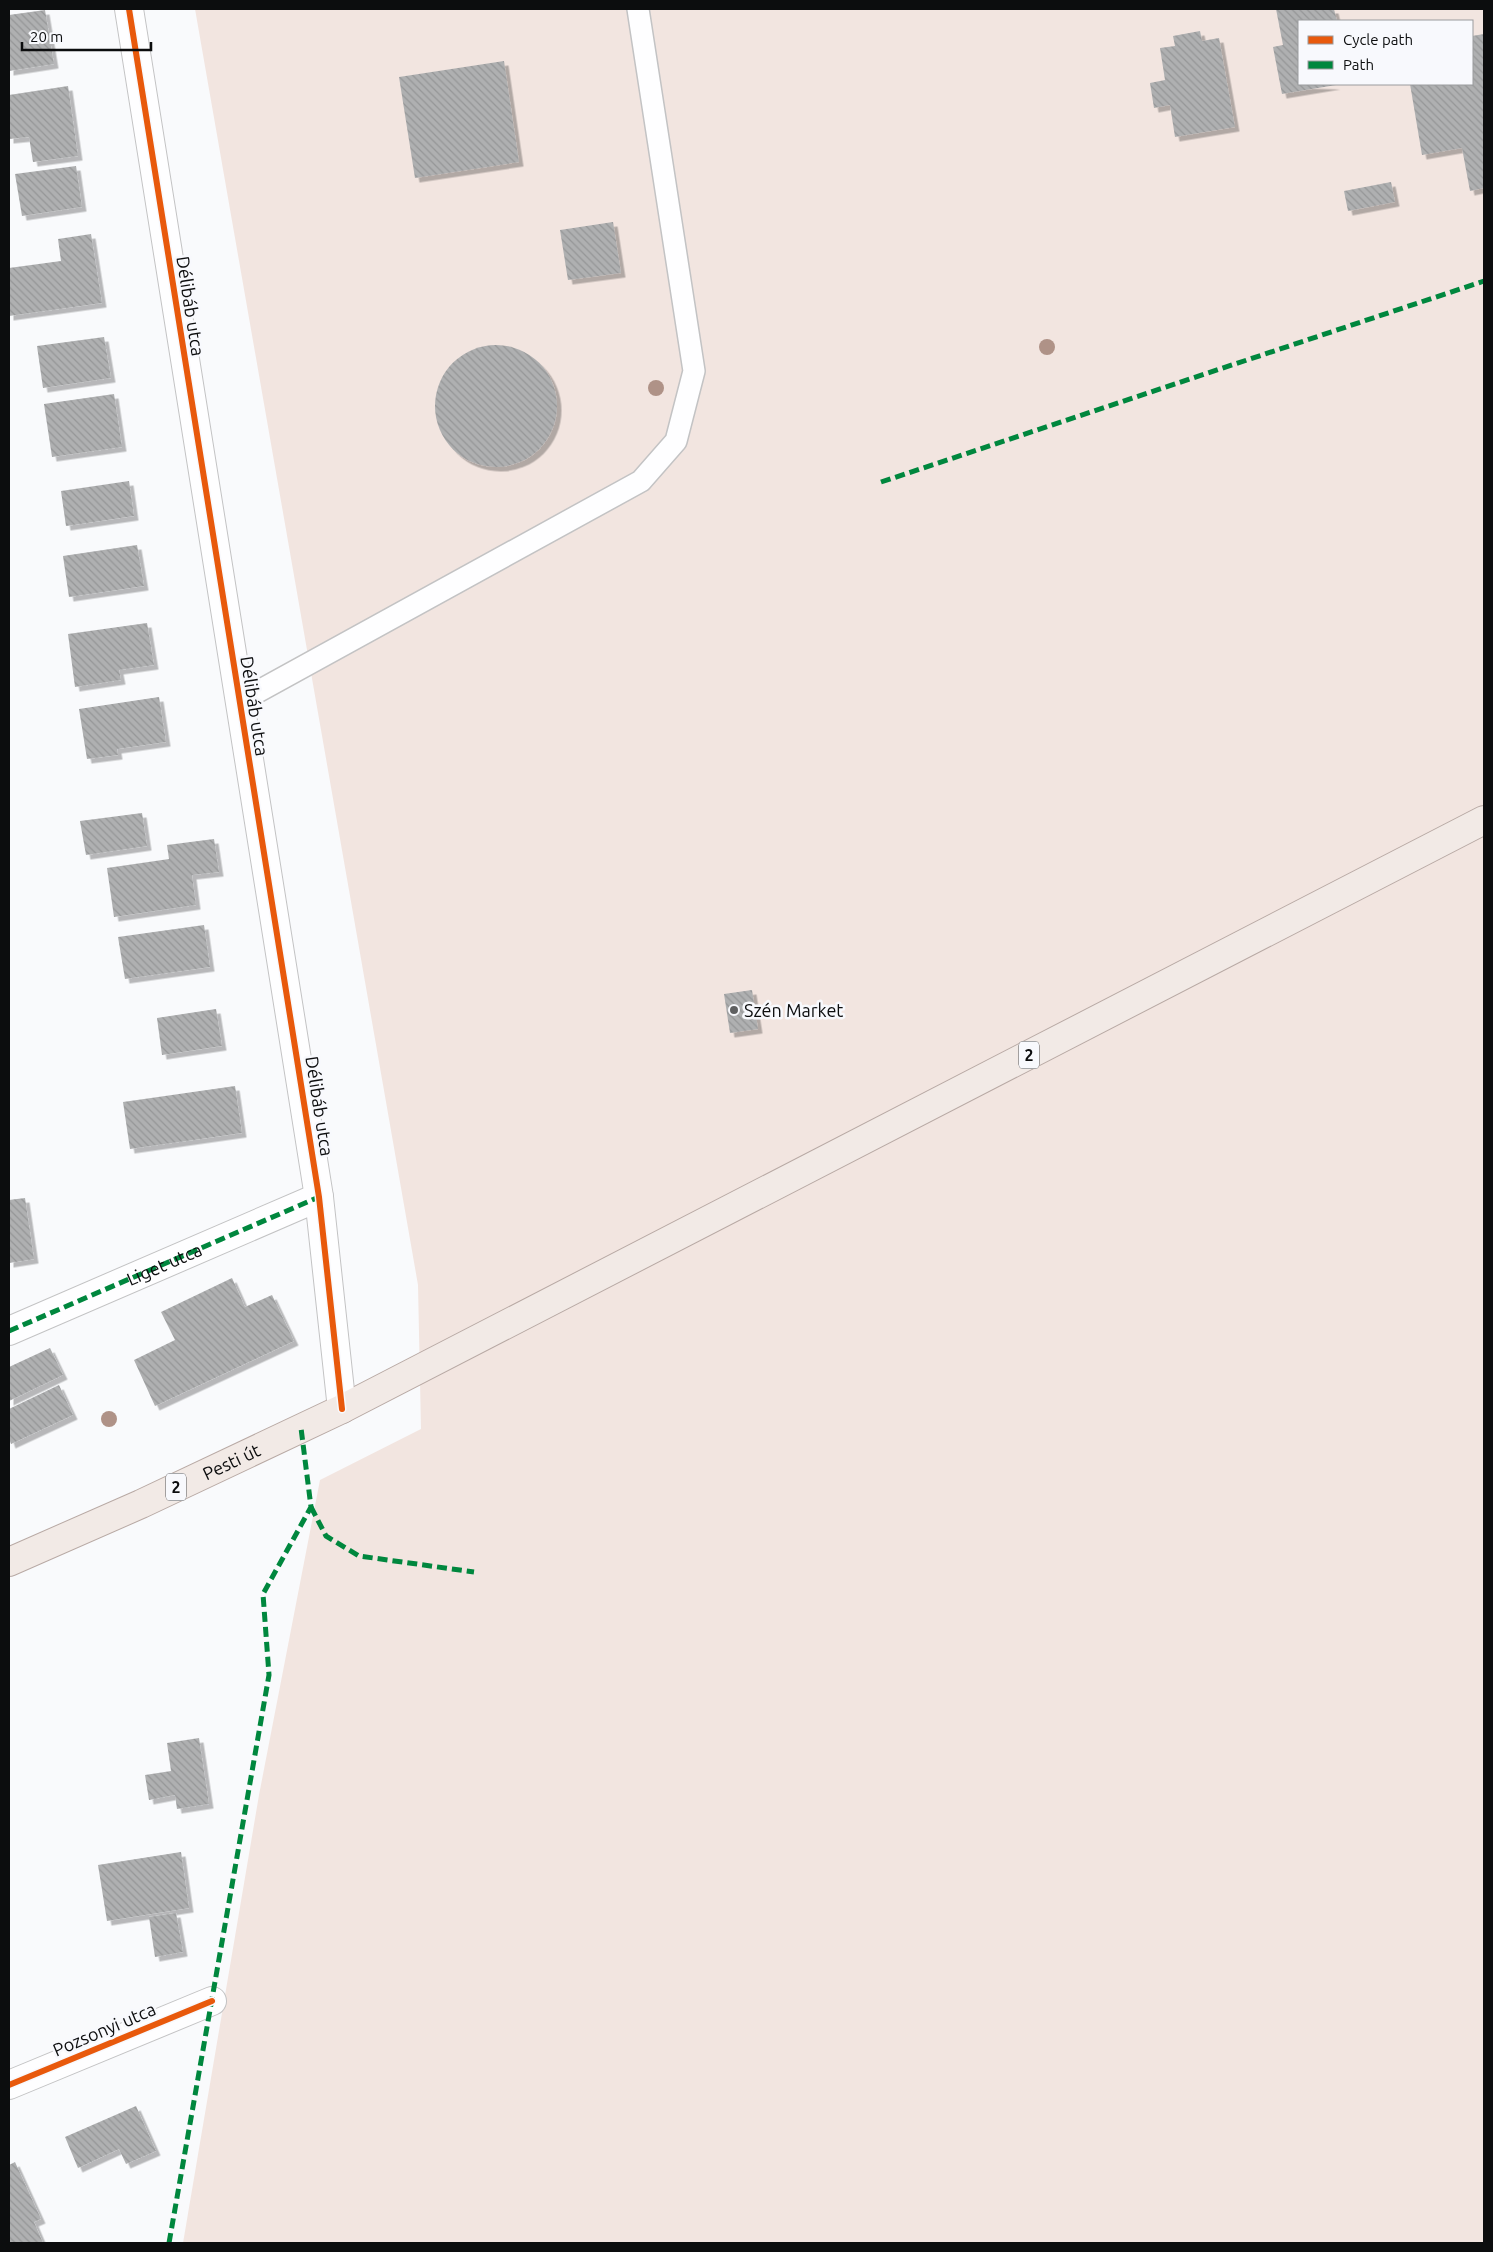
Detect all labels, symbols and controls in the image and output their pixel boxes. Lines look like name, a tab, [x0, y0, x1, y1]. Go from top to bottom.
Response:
scale bar	[22, 20, 151, 52]
legend	[1298, 20, 1473, 85]
text: 20 m	[30, 28, 63, 45]
text: Cycle path	[1343, 31, 1413, 48]
text: Path	[1343, 56, 1374, 73]
street label: Délibáb utca	[173, 255, 209, 357]
street label: Délibáb utca	[237, 655, 273, 757]
place label: Szén Market	[744, 1000, 843, 1020]
marker: Szén Market	[728, 1004, 740, 1016]
road number: 2	[1019, 1042, 1039, 1068]
street label: Délibáb utca	[302, 1055, 338, 1157]
street label: Liget utca	[123, 1239, 205, 1289]
street label: Pesti út	[199, 1439, 263, 1483]
road number: 2	[166, 1474, 186, 1500]
street label: Pozsonyi utca	[50, 1998, 158, 2060]

